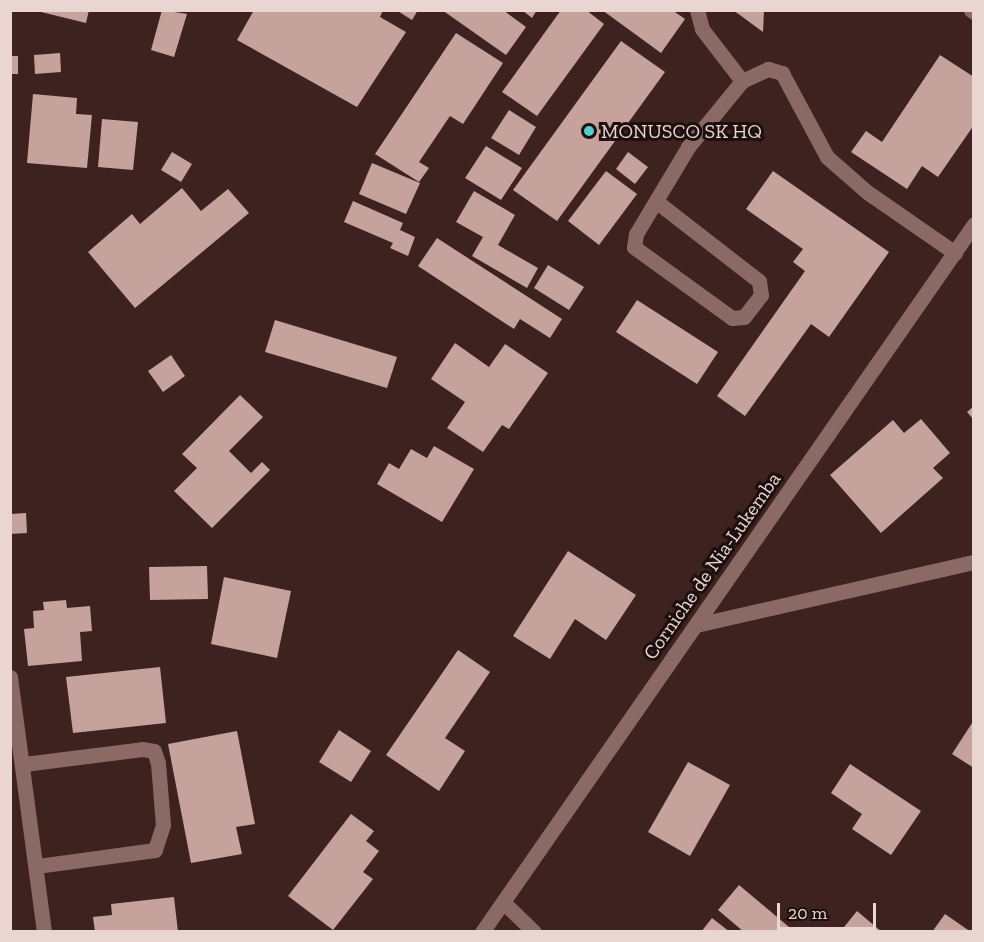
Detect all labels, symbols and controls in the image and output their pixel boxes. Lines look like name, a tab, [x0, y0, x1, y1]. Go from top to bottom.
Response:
place label: MONUSCO SK HQ	[601, 119, 762, 143]
marker: MONUSCO SK HQ	[582, 124, 596, 138]
street label: Corniche de Nia-Lukemba	[638, 468, 786, 664]
scale bar	[780, 891, 879, 929]
text: 20 m	[788, 902, 827, 924]

